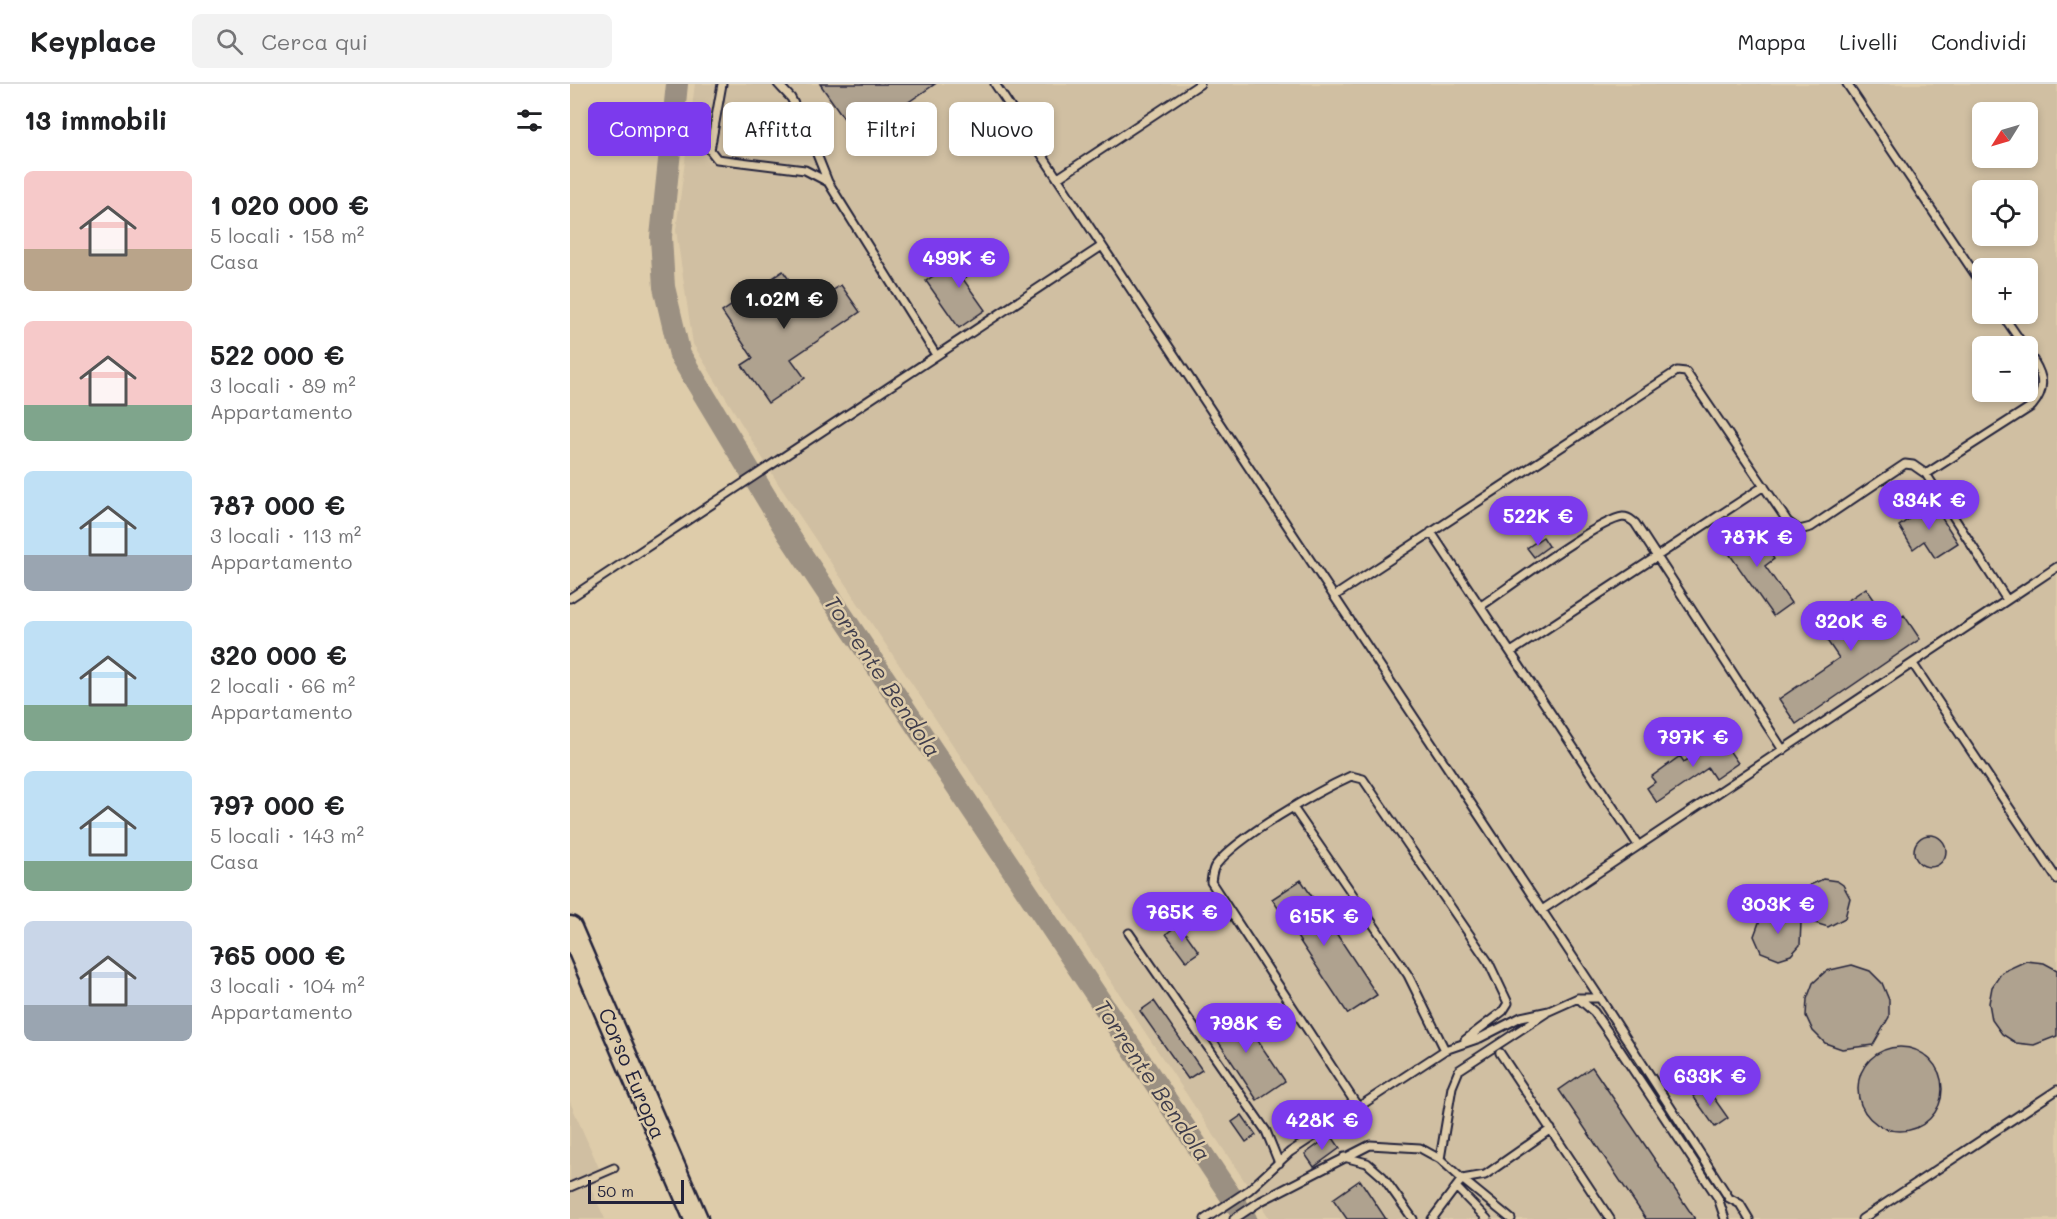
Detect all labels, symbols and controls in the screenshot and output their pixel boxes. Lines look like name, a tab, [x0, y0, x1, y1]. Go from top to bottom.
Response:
search box	[192, 14, 612, 68]
text: Keyplace	[30, 23, 156, 59]
icon: search	[213, 25, 246, 58]
text: Cerca qui	[261, 27, 368, 56]
text: Mappa	[1738, 28, 1806, 55]
text: Livelli	[1839, 28, 1898, 55]
text: Condividi	[1931, 28, 2027, 55]
chip: Compra	[588, 102, 711, 156]
chip: Affitta	[723, 102, 834, 156]
chip: Filtri	[846, 102, 937, 156]
chip: Nuovo	[949, 102, 1054, 156]
north arrow	[1972, 102, 2038, 168]
map controls	[1972, 102, 2038, 402]
text: 13 immobili	[24, 103, 167, 137]
icon: filters	[513, 104, 546, 137]
button: locate	[1972, 180, 2038, 246]
text: 1 020 000 €	[210, 188, 369, 222]
icon: home	[72, 195, 144, 267]
text: 5 locali · 158 m²	[210, 222, 364, 248]
pin: 499K €	[910, 238, 1008, 289]
text: 499K €	[922, 244, 996, 270]
text: Casa	[210, 248, 259, 274]
button: +	[1972, 258, 2038, 324]
pin: 1.02M €	[729, 279, 839, 330]
text: 1.02M €	[745, 285, 823, 311]
button: −	[1972, 336, 2038, 402]
text: 522 000 €	[210, 338, 344, 372]
icon: home	[72, 345, 144, 417]
text: 3 locali · 89 m²	[210, 372, 356, 398]
text: Appartamento	[210, 398, 352, 424]
pin: 334K €	[1880, 480, 1978, 531]
text: 334K €	[1892, 486, 1966, 512]
text: 787 000 €	[210, 488, 345, 522]
icon: home	[72, 495, 144, 567]
pin: 522K €	[1489, 496, 1587, 547]
text: 522K €	[1503, 502, 1573, 528]
pin: 787K €	[1708, 517, 1806, 568]
text: 3 locali · 113 m²	[210, 522, 361, 548]
text: 787K €	[1721, 523, 1793, 549]
text: Appartamento	[210, 548, 352, 574]
water label: Torrente Bendola	[818, 589, 948, 763]
pin: 320K €	[1802, 601, 1900, 652]
text: 320K €	[1815, 607, 1887, 633]
text: 320 000 €	[210, 638, 347, 672]
icon: home	[72, 645, 144, 717]
text: 2 locali · 66 m²	[210, 672, 355, 698]
text: Appartamento	[210, 698, 352, 724]
pin: 797K €	[1644, 717, 1742, 768]
text: 797K €	[1658, 723, 1728, 749]
text: 797 000 €	[210, 788, 345, 822]
icon: home	[72, 795, 144, 867]
text: 5 locali · 143 m²	[210, 822, 364, 848]
text: Casa	[210, 848, 259, 874]
pin: 303K €	[1729, 884, 1827, 935]
text: 303K €	[1741, 890, 1815, 916]
pin: 765K €	[1133, 892, 1231, 943]
pin: 615K €	[1275, 896, 1373, 947]
text: 765K €	[1146, 898, 1218, 924]
text: 615K €	[1289, 902, 1359, 928]
text: 765 000 €	[210, 938, 345, 972]
icon: home	[72, 945, 144, 1017]
text: 3 locali · 104 m²	[210, 972, 365, 998]
water label: Torrente Bendola	[1088, 993, 1218, 1167]
text: Appartamento	[210, 998, 352, 1024]
street label: Corso Europa	[593, 1003, 673, 1143]
pin: 798K €	[1197, 1003, 1295, 1054]
text: 798K €	[1210, 1009, 1282, 1035]
pin: 633K €	[1661, 1056, 1759, 1107]
text: 633K €	[1674, 1062, 1746, 1088]
pin: 428K €	[1273, 1100, 1371, 1151]
text: 428K €	[1286, 1106, 1358, 1132]
scale bar	[588, 1177, 684, 1204]
text: 50 m	[597, 1180, 634, 1201]

